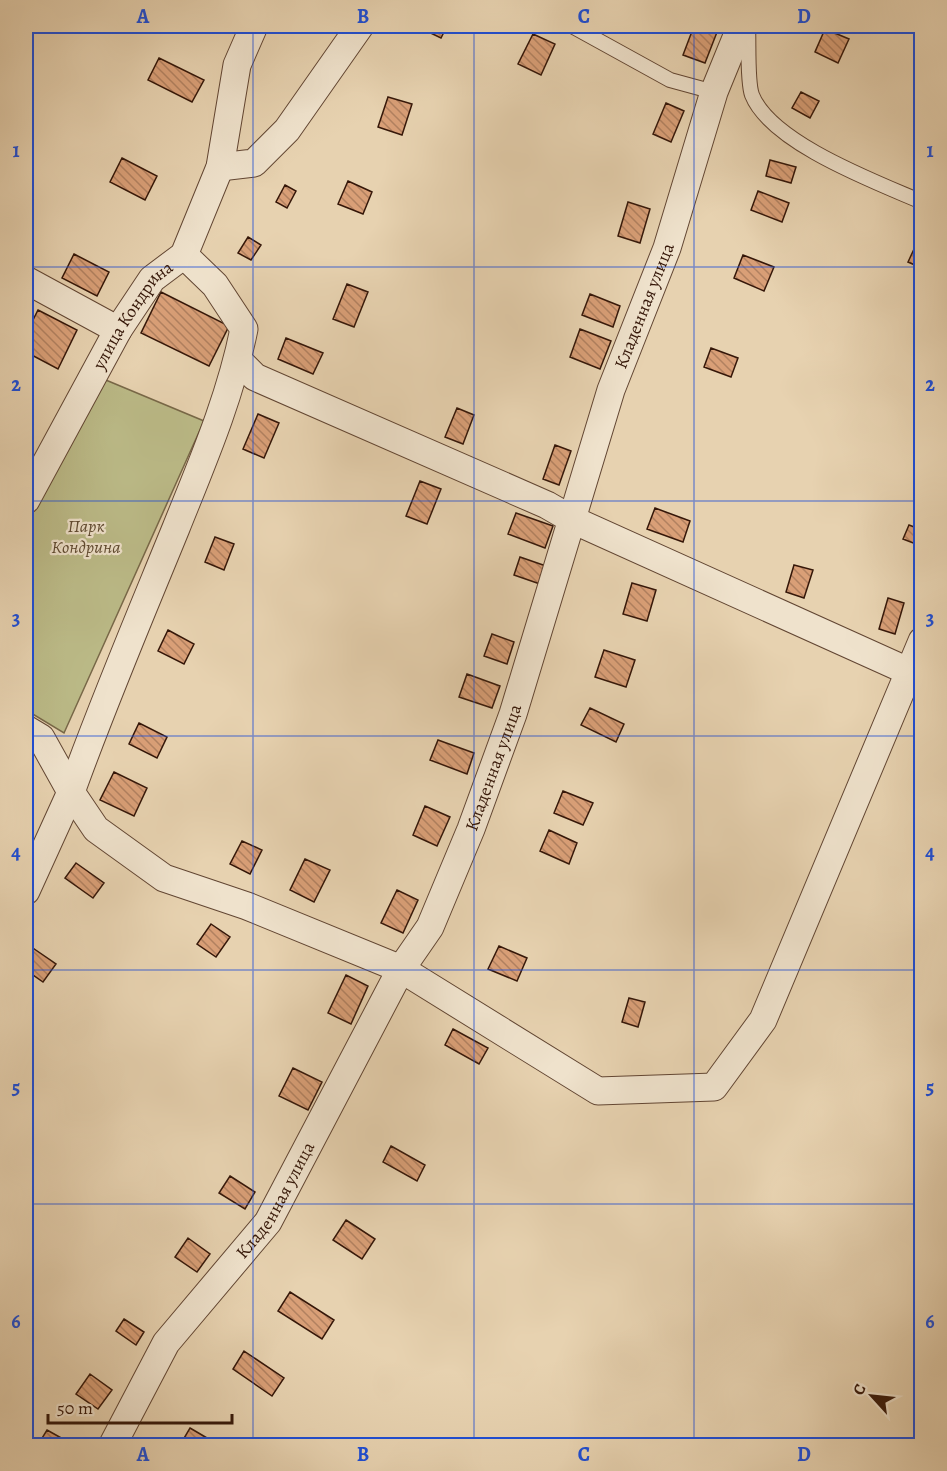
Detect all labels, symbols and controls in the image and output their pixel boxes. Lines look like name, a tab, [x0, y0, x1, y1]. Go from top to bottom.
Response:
text: A	[136, 3, 150, 30]
text: B	[357, 3, 369, 30]
text: C	[578, 3, 590, 30]
text: D	[797, 3, 811, 30]
text: 1	[12, 137, 20, 164]
text: 1	[926, 137, 934, 164]
street label: Кладенная улица	[609, 240, 680, 372]
street label: улица Кондрина	[86, 255, 178, 375]
text: 2	[11, 371, 21, 398]
text: 2	[925, 371, 935, 398]
park label: Парк Кондрина	[51, 514, 121, 559]
text: 3	[12, 605, 20, 632]
text: 3	[926, 605, 934, 632]
street label: Кладенная улица	[459, 701, 527, 834]
text: 4	[11, 839, 21, 866]
text: 4	[925, 839, 935, 866]
text: 5	[12, 1074, 20, 1101]
text: 5	[926, 1074, 934, 1101]
street label: Кладенная улица	[230, 1137, 320, 1264]
text: 6	[11, 1308, 21, 1335]
text: 6	[925, 1308, 935, 1335]
north arrow	[842, 1366, 902, 1426]
text: С	[847, 1380, 872, 1399]
scale bar	[48, 1387, 232, 1425]
text: 50 m	[57, 1396, 93, 1420]
text: A	[136, 1441, 150, 1468]
text: B	[357, 1441, 369, 1468]
text: C	[578, 1441, 590, 1468]
text: D	[797, 1441, 811, 1468]

